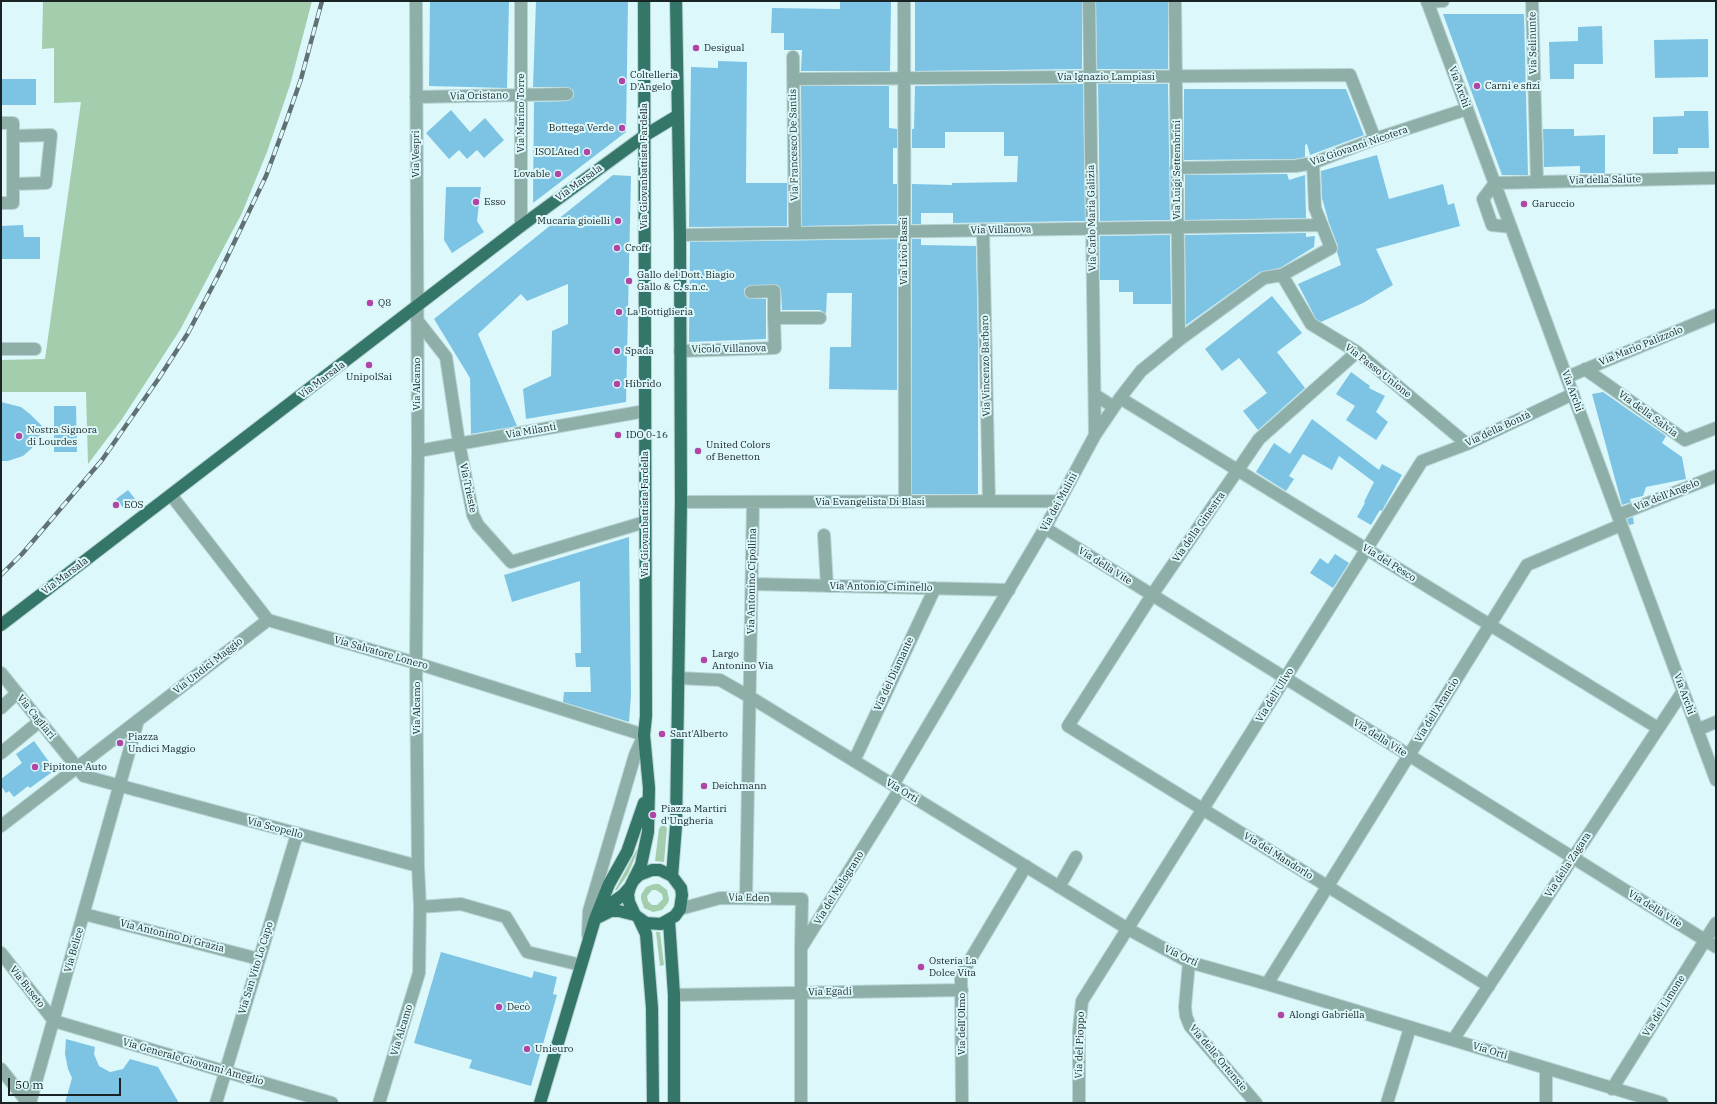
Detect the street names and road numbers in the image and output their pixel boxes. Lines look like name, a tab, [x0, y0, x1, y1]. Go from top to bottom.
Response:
street label: Via Selinunte	[1526, 12, 1540, 74]
street label: Via Archi	[1446, 65, 1472, 109]
street label: Via Ignazio Lampiasi	[1057, 71, 1155, 83]
street label: Via Marino Torre	[515, 73, 527, 153]
street label: Via Oristano	[450, 89, 508, 103]
street label: Via Francesco De Santis	[787, 89, 801, 201]
street label: Via Giovanbattista Fardella	[638, 103, 650, 229]
street label: Via Luigi Settembrini	[1171, 120, 1183, 220]
street label: Via Giovanni Nicotera	[1309, 124, 1409, 168]
street label: Via Vespri	[410, 130, 422, 178]
street label: Via Marsala	[553, 162, 605, 204]
street label: Via Carlo Maria Galizia	[1085, 165, 1099, 271]
street label: Via della Salute	[1569, 173, 1641, 187]
street label: Via Livio Bassi	[898, 217, 910, 285]
street label: Via Villanova	[970, 223, 1032, 237]
street label: Via Vincenzo Barbaro	[979, 315, 993, 417]
street label: Via Mario Palizzolo	[1597, 324, 1685, 368]
street label: Via Passo Unione	[1342, 341, 1414, 401]
street label: Vicolo Villanova	[691, 342, 767, 356]
street label: Via Alcamo	[411, 358, 423, 410]
street label: Via Marsala	[297, 359, 347, 401]
street label: Via Archi	[1559, 369, 1585, 413]
street label: Via della Salvia	[1616, 388, 1680, 440]
street label: Via della Bontà	[1464, 409, 1532, 449]
street label: Via Milanti	[505, 421, 557, 441]
street label: Via Giovanbattista Fardella	[639, 451, 651, 577]
street label: Via Trieste	[457, 462, 479, 514]
street label: Via dei Mulini	[1038, 471, 1080, 533]
street label: Via dell'Angelo	[1633, 477, 1701, 513]
street label: Via della Ginestra	[1170, 490, 1228, 564]
street label: Via Evangelista Di Blasi	[815, 496, 925, 508]
street label: Via Antonino Cipollina	[745, 528, 759, 634]
street label: Via del Pesco	[1360, 542, 1418, 584]
street label: Via della Vite	[1076, 545, 1134, 587]
street label: Via Marsala	[40, 555, 90, 597]
street label: Via Antonio Ciminello	[829, 580, 933, 594]
street label: Via Salvatore Lonero	[333, 634, 429, 672]
street label: Via Undici Maggio	[171, 635, 245, 697]
street label: Via del Diamante	[872, 635, 916, 713]
street label: Via dell'Ulivo	[1254, 666, 1296, 724]
street label: Via Archi	[1671, 672, 1697, 716]
street label: Via dell'Arancio	[1412, 676, 1462, 744]
street label: Via Alcamo	[411, 682, 423, 734]
street label: Via Cagliari	[14, 692, 58, 742]
street label: Via della Vite	[1351, 717, 1409, 759]
street label: Via Orti	[884, 777, 920, 805]
street label: Via Scopello	[246, 815, 304, 841]
street label: Via del Mandorlo	[1241, 830, 1315, 882]
street label: Via della Zagara	[1543, 830, 1593, 900]
street label: Via del Melograno	[812, 849, 866, 927]
street label: Via della Vite	[1626, 888, 1684, 930]
street label: Via Eden	[728, 892, 770, 904]
street label: Via Antonino Di Grazia	[119, 917, 225, 955]
street label: Via San Vito Lo Capo	[236, 920, 276, 1016]
street label: Via Belice	[62, 926, 86, 974]
street label: Via Orti	[1162, 943, 1200, 969]
street label: Via Buseto	[7, 964, 47, 1010]
street label: Via del Limone	[1640, 973, 1688, 1039]
street label: Via Egadi	[808, 986, 852, 998]
street label: Via dell'Olmo	[956, 993, 968, 1055]
street label: Via Alcamo	[389, 1003, 415, 1057]
street label: Via del Pioppo	[1073, 1011, 1087, 1079]
street label: Via delle Ortensie	[1187, 1022, 1249, 1094]
street label: Via Generale Giovanni Ameglio	[121, 1036, 265, 1088]
street label: Via Orti	[1471, 1040, 1509, 1062]

